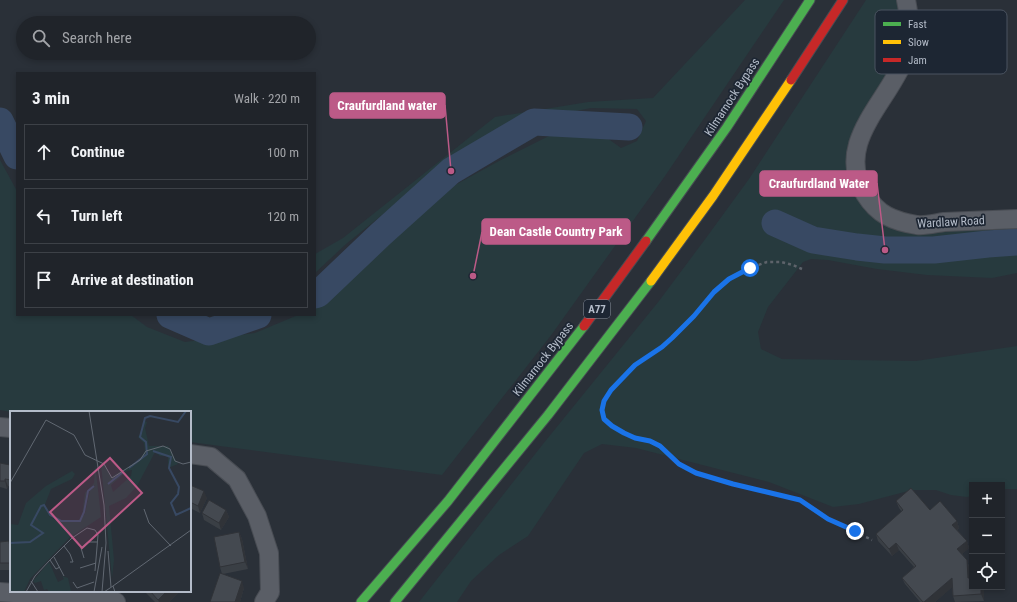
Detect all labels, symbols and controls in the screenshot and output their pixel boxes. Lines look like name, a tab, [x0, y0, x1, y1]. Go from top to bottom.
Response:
legend	[875, 10, 1007, 74]
search box	[16, 16, 316, 60]
text: Fast	[908, 18, 927, 31]
icon: search	[30, 27, 52, 49]
text: Search here	[62, 29, 132, 47]
text: Slow	[908, 36, 929, 49]
text: Jam	[908, 54, 927, 67]
street label: Kilmarnock Bypass	[702, 55, 762, 139]
text: 3 min	[32, 88, 70, 108]
text: Walk · 220 m	[234, 91, 300, 106]
callout: Craufurdland water	[330, 93, 445, 118]
text: Craufurdland water	[337, 98, 437, 113]
icon: ahead	[33, 141, 55, 163]
text: Continue	[71, 143, 125, 161]
text: 100 m	[267, 145, 299, 160]
callout: Craufurdland Water	[760, 171, 877, 196]
text: Craufurdland Water	[769, 176, 870, 191]
icon: left	[33, 205, 55, 227]
text: Turn left	[71, 207, 122, 225]
text: 120 m	[267, 209, 299, 224]
street label: Wardlaw Road	[917, 213, 985, 231]
callout: Dean Castle Country Park	[482, 219, 630, 244]
text: Dean Castle Country Park	[490, 224, 623, 239]
route start	[741, 259, 759, 277]
icon: arrive	[33, 269, 55, 291]
text: Arrive at destination	[71, 271, 194, 289]
road number: A77	[584, 300, 610, 318]
street label: Kilmarnock Bypass	[510, 319, 576, 399]
inset map	[10, 411, 191, 592]
map controls	[969, 482, 1005, 590]
button: +	[969, 482, 1005, 518]
button: −	[969, 518, 1005, 554]
route end	[846, 522, 864, 540]
button: locate	[969, 554, 1005, 590]

